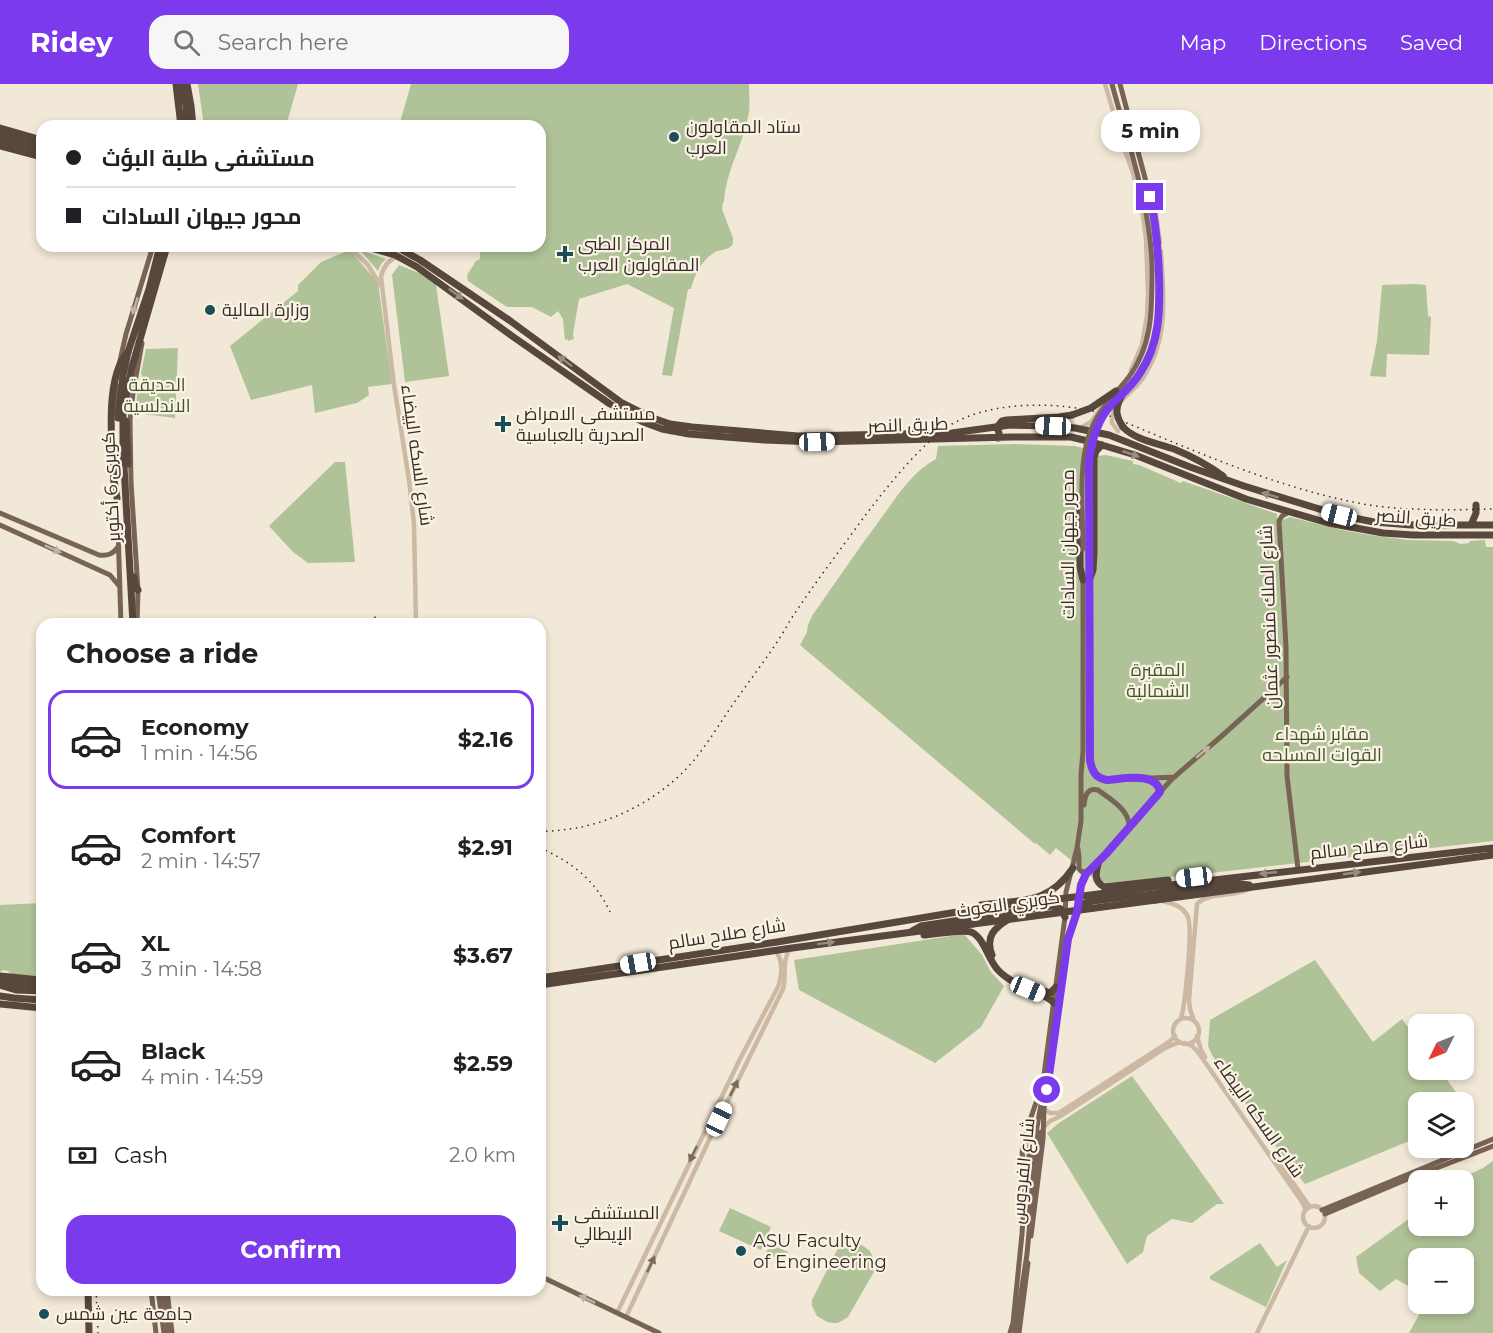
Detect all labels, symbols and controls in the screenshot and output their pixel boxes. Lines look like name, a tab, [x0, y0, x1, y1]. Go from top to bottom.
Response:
search box	[149, 15, 569, 69]
text: Ridey	[30, 25, 113, 59]
icon: search	[170, 26, 203, 59]
text: Search here	[218, 29, 349, 56]
text: Map	[1180, 30, 1226, 55]
text: Directions	[1259, 30, 1367, 55]
text: Saved	[1400, 30, 1463, 55]
callout: 5 min	[1100, 110, 1200, 152]
place label: ستاد المقاولون العرب	[686, 116, 801, 159]
text: 5 min	[1121, 119, 1180, 143]
marker: ستاد المقاولون العرب	[667, 130, 681, 144]
text: مستشفى طلبة البؤث	[102, 145, 315, 172]
route end	[1136, 183, 1163, 210]
text: محور جيهان السادات	[102, 203, 302, 230]
place label: المركز الطبى المقاولون العرب	[578, 233, 699, 276]
marker: المركز الطبى المقاولون العرب	[556, 245, 574, 263]
one-way arrow	[447, 288, 463, 300]
one-way arrow	[130, 297, 139, 315]
place label: وزارة المالية	[222, 299, 309, 321]
marker: وزارة المالية	[203, 303, 217, 317]
one-way arrow	[557, 355, 573, 367]
park label: الحديقة الاندلسية	[124, 374, 191, 417]
street label: شارع السكه البيضاء	[395, 383, 438, 527]
place label: مستشفى الامراض الصدرية بالعباسية	[516, 403, 656, 446]
street label: طريق النصر	[866, 413, 949, 438]
marker: مستشفى الامراض الصدرية بالعباسية	[494, 415, 512, 433]
car	[1035, 416, 1071, 436]
street label: كوبرى 6 أكتوبر	[97, 431, 125, 544]
car	[799, 432, 835, 452]
one-way arrow	[1122, 450, 1140, 460]
street label: محور جيهان السادات	[1057, 469, 1079, 619]
one-way arrow	[1261, 490, 1279, 499]
car	[1319, 502, 1359, 528]
street label: طريق النصر	[1374, 504, 1457, 533]
street label: شارع الملك منصور عثمان	[1255, 525, 1284, 709]
one-way arrow	[45, 544, 63, 554]
text: Choose a ride	[66, 637, 258, 670]
park label: المقبرة الشمالية	[1126, 659, 1190, 702]
icon: car	[69, 713, 123, 767]
text: Economy	[141, 714, 249, 741]
park label: مقابر شهداء القوات المسلحه	[1262, 723, 1382, 766]
text: $2.16	[458, 726, 513, 753]
text: 1 min · 14:56	[141, 741, 257, 765]
one-way arrow	[1195, 746, 1211, 759]
icon: car	[69, 821, 123, 875]
text: Comfort	[141, 822, 236, 849]
street label: شارع صلاح سالم	[1309, 830, 1429, 865]
text: $2.91	[457, 834, 513, 861]
text: 2 min · 14:57	[141, 849, 261, 873]
car	[1175, 866, 1213, 888]
one-way arrow	[1258, 868, 1277, 878]
one-way arrow	[1343, 868, 1362, 878]
street label: كوبري البعوث	[955, 886, 1061, 925]
street label: شارع صلاح سالم	[667, 914, 787, 955]
icon: car	[69, 929, 123, 983]
text: XL	[141, 930, 170, 957]
one-way arrow	[817, 939, 836, 948]
text: $3.67	[453, 942, 513, 969]
car	[619, 951, 657, 975]
text: 3 min · 14:58	[141, 957, 262, 981]
car	[1008, 974, 1048, 1004]
north arrow	[1408, 1014, 1474, 1080]
map controls	[1408, 1014, 1474, 1314]
icon: car	[69, 1037, 123, 1091]
text: Black	[141, 1038, 205, 1065]
text: $2.59	[453, 1050, 513, 1077]
street label: شارع السكه البيضاء	[1208, 1052, 1309, 1182]
text: 4 min · 14:59	[141, 1065, 263, 1089]
route start	[1033, 1076, 1060, 1103]
one-way arrow	[729, 1079, 738, 1096]
button: layers	[1408, 1092, 1474, 1158]
car	[703, 1099, 735, 1139]
street label: شارع الفردوس	[1006, 1117, 1041, 1225]
icon: cash	[66, 1139, 99, 1172]
text: Cash	[114, 1142, 168, 1169]
text: 2.0 km	[449, 1143, 516, 1167]
one-way arrow	[689, 1146, 698, 1163]
button: +	[1408, 1170, 1474, 1236]
place label: المستشفى الإيطالي	[574, 1202, 660, 1248]
marker: المستشفى الإيطالي	[551, 1214, 569, 1232]
button: Confirm	[66, 1215, 516, 1284]
place label: ASU Faculty of Engineering	[753, 1230, 887, 1273]
marker: ASU Faculty of Engineering	[734, 1244, 748, 1258]
button: −	[1408, 1248, 1474, 1314]
one-way arrow	[646, 1256, 655, 1273]
one-way arrow	[579, 1294, 596, 1303]
place label: جامعة عين شمس	[56, 1303, 192, 1325]
marker: جامعة عين شمس	[37, 1307, 51, 1321]

